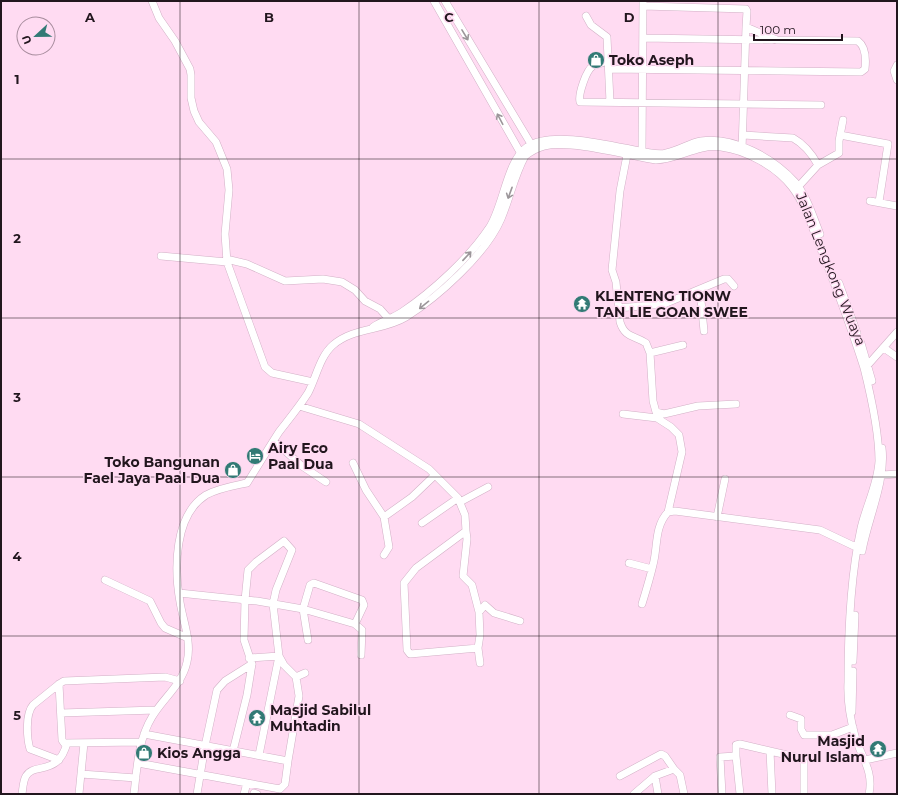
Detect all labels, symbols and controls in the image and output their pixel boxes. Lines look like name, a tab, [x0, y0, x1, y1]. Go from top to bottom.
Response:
text: A	[84, 9, 96, 25]
text: B	[264, 9, 274, 25]
text: C	[444, 9, 454, 25]
text: D	[624, 9, 635, 25]
north arrow	[16, 16, 56, 56]
scale bar	[754, 16, 842, 42]
text: 100 m	[760, 22, 796, 37]
one-way arrow	[462, 28, 470, 40]
text: U	[19, 33, 35, 46]
shop icon: Toko Aseph	[586, 50, 606, 70]
place label: Toko Aseph	[609, 51, 694, 69]
text: 1	[14, 71, 20, 87]
one-way arrow	[495, 113, 503, 125]
one-way arrow	[506, 187, 514, 199]
street label: Jalan Lengkong Wuaya	[792, 189, 870, 348]
text: 2	[13, 230, 21, 246]
one-way arrow	[462, 251, 471, 261]
place label: KLENTENG TIONW TAN LIE GOAN SWEE	[595, 287, 748, 321]
temple icon: KLENTENG TIONW TAN LIE GOAN SWEE	[572, 294, 592, 314]
one-way arrow	[418, 300, 429, 309]
text: 3	[12, 389, 21, 405]
place label: Airy Eco Paal Dua	[267, 439, 333, 473]
hotel icon: Airy Eco Paal Dua	[245, 446, 265, 466]
place label: Toko Bangunan Fael Jaya Paal Dua	[83, 453, 220, 487]
shop icon: Toko Bangunan Fael Jaya Paal Dua	[223, 460, 243, 480]
text: 4	[13, 548, 22, 564]
place label: Masjid Sabilul Muhtadin	[270, 701, 371, 735]
text: 5	[13, 707, 21, 723]
temple icon: Masjid Sabilul Muhtadin	[247, 708, 267, 728]
place label: Masjid Nurul Islam	[781, 732, 865, 766]
temple icon: Masjid Nurul Islam	[868, 739, 888, 759]
shop icon: Kios Angga	[134, 743, 154, 763]
place label: Kios Angga	[157, 744, 241, 762]

